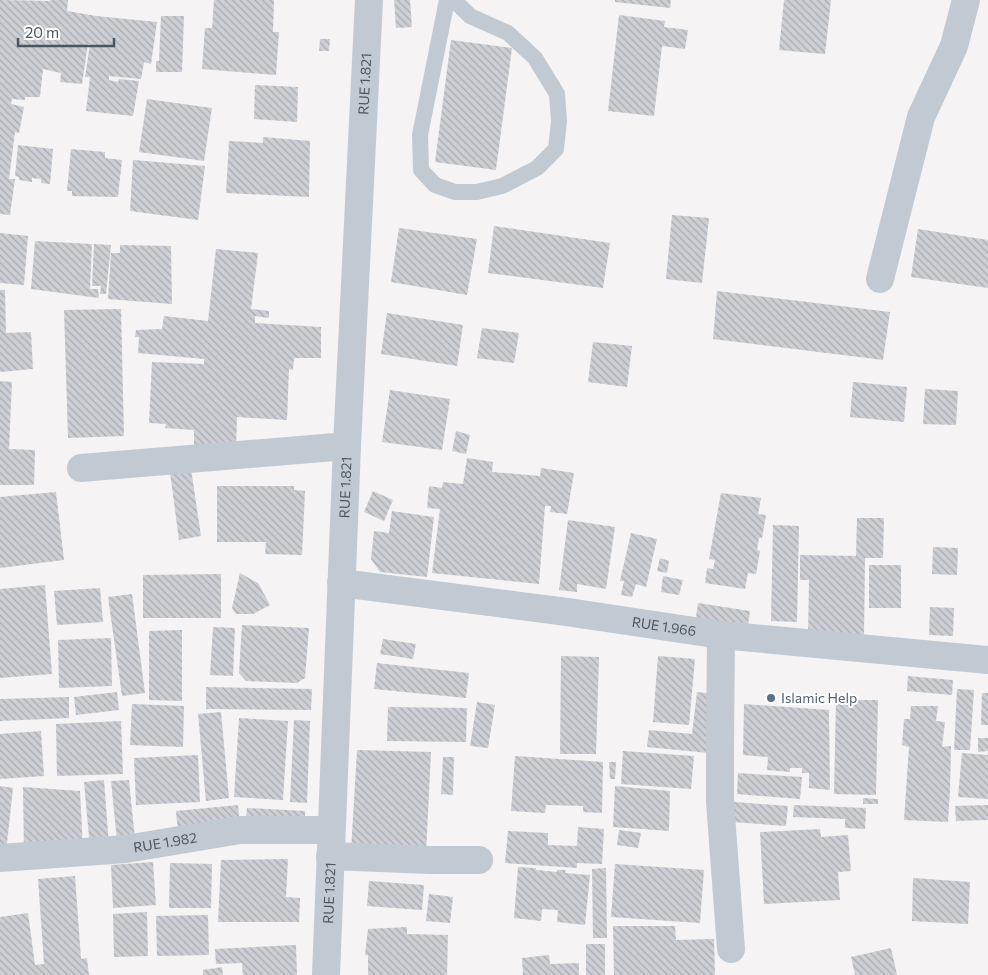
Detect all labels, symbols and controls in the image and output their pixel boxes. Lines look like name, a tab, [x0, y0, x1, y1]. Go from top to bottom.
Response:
scale bar	[18, 15, 114, 47]
text: 20 m	[25, 23, 59, 41]
street label: RUE 1.821	[354, 53, 374, 115]
street label: RUE 1.821	[335, 456, 355, 518]
street label: RUE 1.966	[631, 613, 697, 639]
place label: Islamic Help	[781, 689, 857, 706]
marker: Islamic Help	[765, 692, 777, 704]
street label: RUE 1.982	[132, 828, 198, 856]
street label: RUE 1.821	[319, 862, 338, 924]

